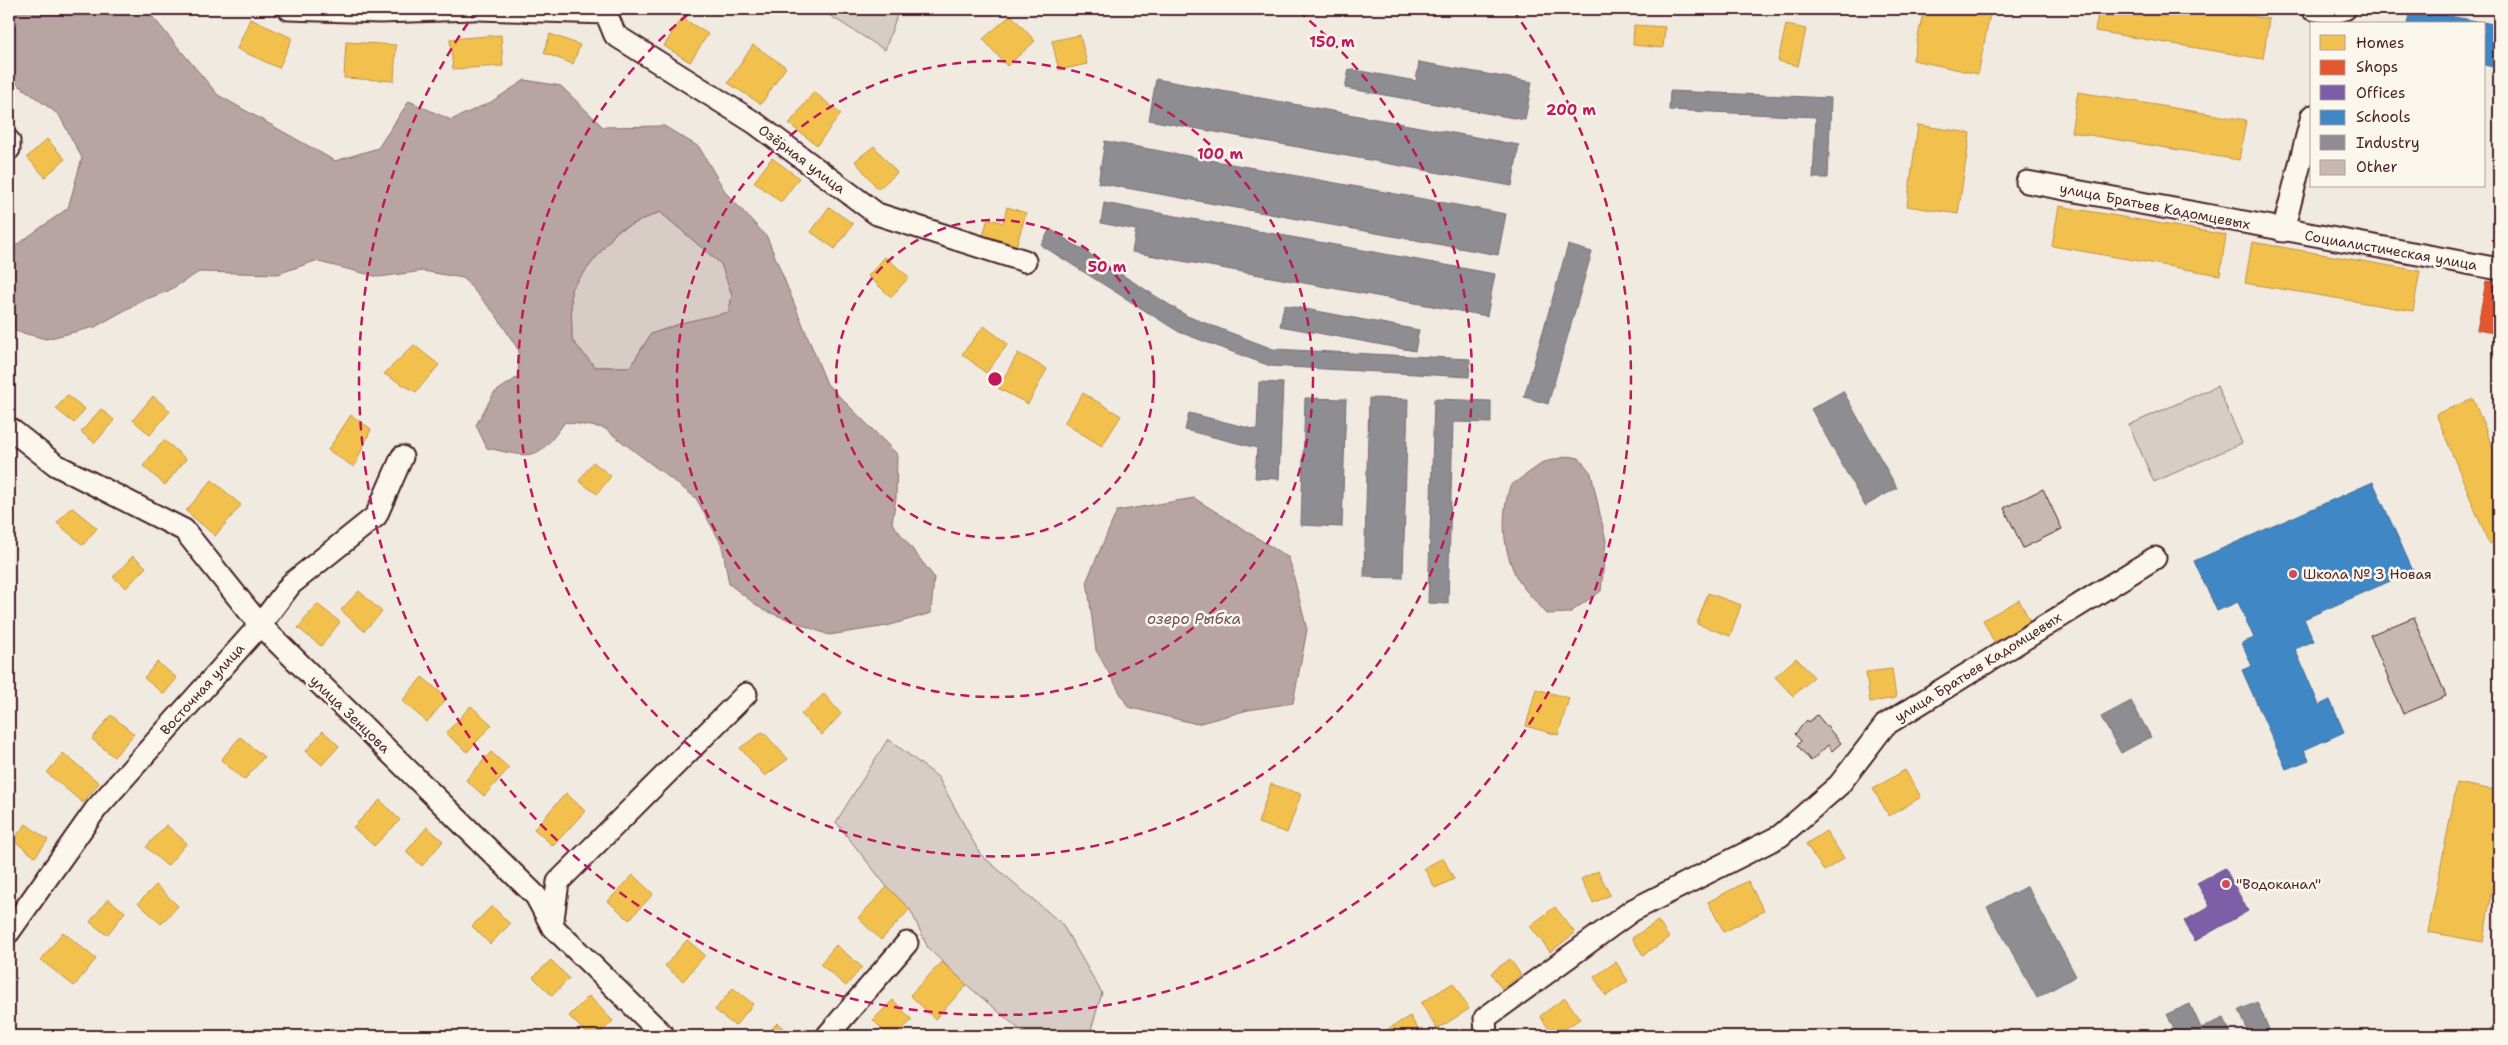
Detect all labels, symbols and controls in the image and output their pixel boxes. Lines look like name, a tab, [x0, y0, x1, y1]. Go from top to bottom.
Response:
legend	[2310, 22, 2486, 188]
text: 150 m	[1309, 32, 1355, 52]
text: Homes	[2356, 33, 2404, 53]
text: Shops	[2356, 57, 2398, 77]
text: Offices	[2356, 83, 2405, 103]
text: 200 m	[1546, 100, 1596, 120]
text: Schools	[2356, 107, 2411, 127]
street label: Озёрная улица	[755, 120, 849, 198]
text: Industry	[2356, 133, 2420, 153]
text: 100 m	[1197, 144, 1243, 164]
text: Other	[2356, 157, 2398, 177]
street label: улица Братьев Кадомцевых	[2058, 179, 2252, 233]
street label: Социалистическая улица	[2303, 226, 2479, 274]
text: 50 m	[1088, 257, 1127, 277]
centre of rings	[986, 370, 1004, 388]
place label: Школа № 3 Новая	[2303, 565, 2432, 583]
marker: Школа № 3 Новая	[2287, 568, 2299, 580]
street label: улица Братьев Кадомцевых	[1891, 608, 2065, 726]
water label: озеро Рыбка	[1147, 609, 1241, 629]
street label: Восточная улица	[156, 639, 248, 739]
street label: улица Зенцова	[306, 671, 394, 757]
place label: "Водоканал"	[2236, 875, 2321, 893]
marker: "Водоканал"	[2220, 878, 2232, 890]

